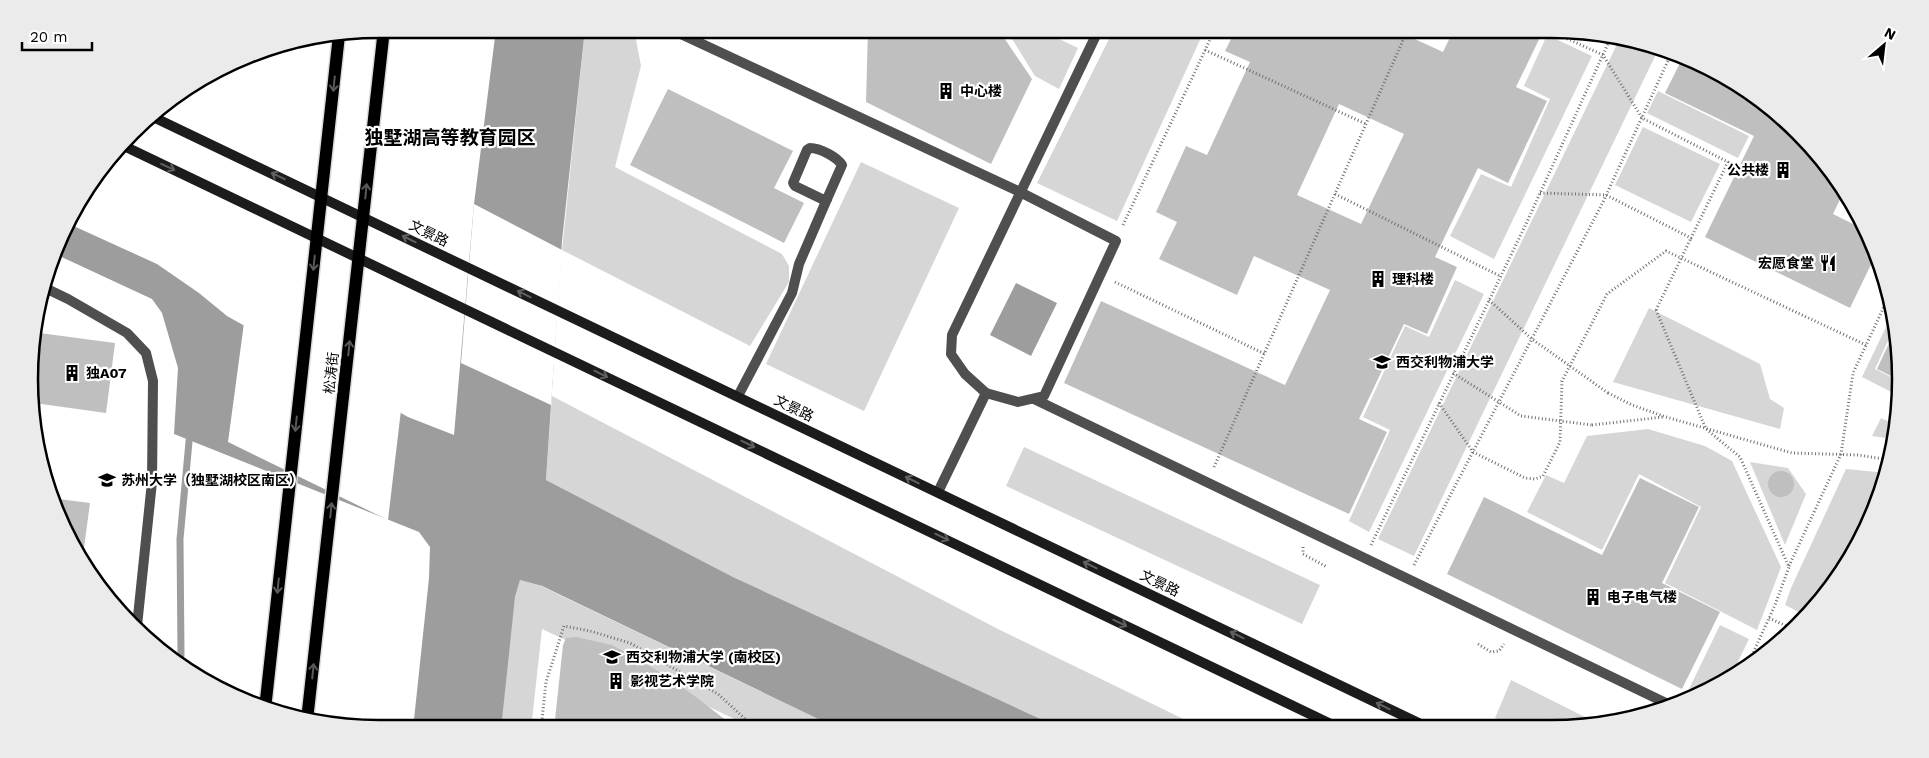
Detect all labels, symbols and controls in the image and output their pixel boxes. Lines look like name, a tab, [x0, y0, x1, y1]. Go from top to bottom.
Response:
scale bar	[22, 20, 92, 52]
north arrow	[1859, 20, 1909, 70]
text: N	[1882, 24, 1898, 43]
text: 20 m	[30, 28, 68, 46]
one-way arrow	[329, 76, 339, 92]
building icon: 中心楼	[936, 81, 956, 101]
place label: 中心楼	[960, 83, 1002, 99]
district label: 独墅湖高等教育园区	[364, 126, 536, 149]
building icon: 公共楼	[1773, 160, 1793, 180]
one-way arrow	[160, 162, 175, 172]
place label: 公共楼	[1727, 162, 1769, 178]
one-way arrow	[271, 171, 286, 180]
one-way arrow	[361, 184, 371, 200]
street label: 文景路	[407, 217, 451, 249]
one-way arrow	[401, 233, 416, 243]
restaurant icon: 宏愿食堂	[1818, 253, 1838, 273]
one-way arrow	[309, 255, 319, 271]
place label: 宏愿食堂	[1758, 255, 1814, 271]
building icon: 理科楼	[1368, 269, 1388, 289]
place label: 理科楼	[1392, 271, 1434, 287]
one-way arrow	[517, 289, 532, 298]
one-way arrow	[344, 341, 354, 357]
street label: 松涛街	[321, 351, 341, 395]
school or university icon: 西交利物浦大学	[1372, 352, 1392, 372]
place label: 西交利物浦大学	[1396, 354, 1494, 370]
building icon: 独A07	[62, 363, 82, 383]
place label: 独A07	[86, 365, 127, 381]
one-way arrow	[593, 369, 608, 379]
street label: 文景路	[772, 392, 816, 424]
one-way arrow	[291, 416, 301, 432]
one-way arrow	[740, 440, 755, 449]
school or university icon: 苏州大学（独墅湖校区南区）	[97, 470, 117, 490]
place label: 苏州大学（独墅湖校区南区）	[121, 472, 303, 488]
one-way arrow	[905, 475, 920, 484]
one-way arrow	[326, 502, 336, 518]
one-way arrow	[934, 532, 949, 542]
one-way arrow	[1083, 560, 1098, 569]
street label: 文景路	[1138, 567, 1182, 599]
one-way arrow	[273, 578, 283, 594]
building icon: 电子电气楼	[1583, 587, 1603, 607]
place label: 电子电气楼	[1607, 589, 1677, 605]
one-way arrow	[1112, 618, 1127, 628]
one-way arrow	[1230, 630, 1245, 640]
school or university icon: 西交利物浦大学 (南校区)	[602, 647, 622, 667]
place label: 西交利物浦大学 (南校区)	[626, 649, 781, 665]
one-way arrow	[308, 664, 318, 680]
building icon: 影视艺术学院	[606, 671, 626, 691]
place label: 影视艺术学院	[630, 673, 714, 689]
one-way arrow	[1376, 700, 1391, 710]

